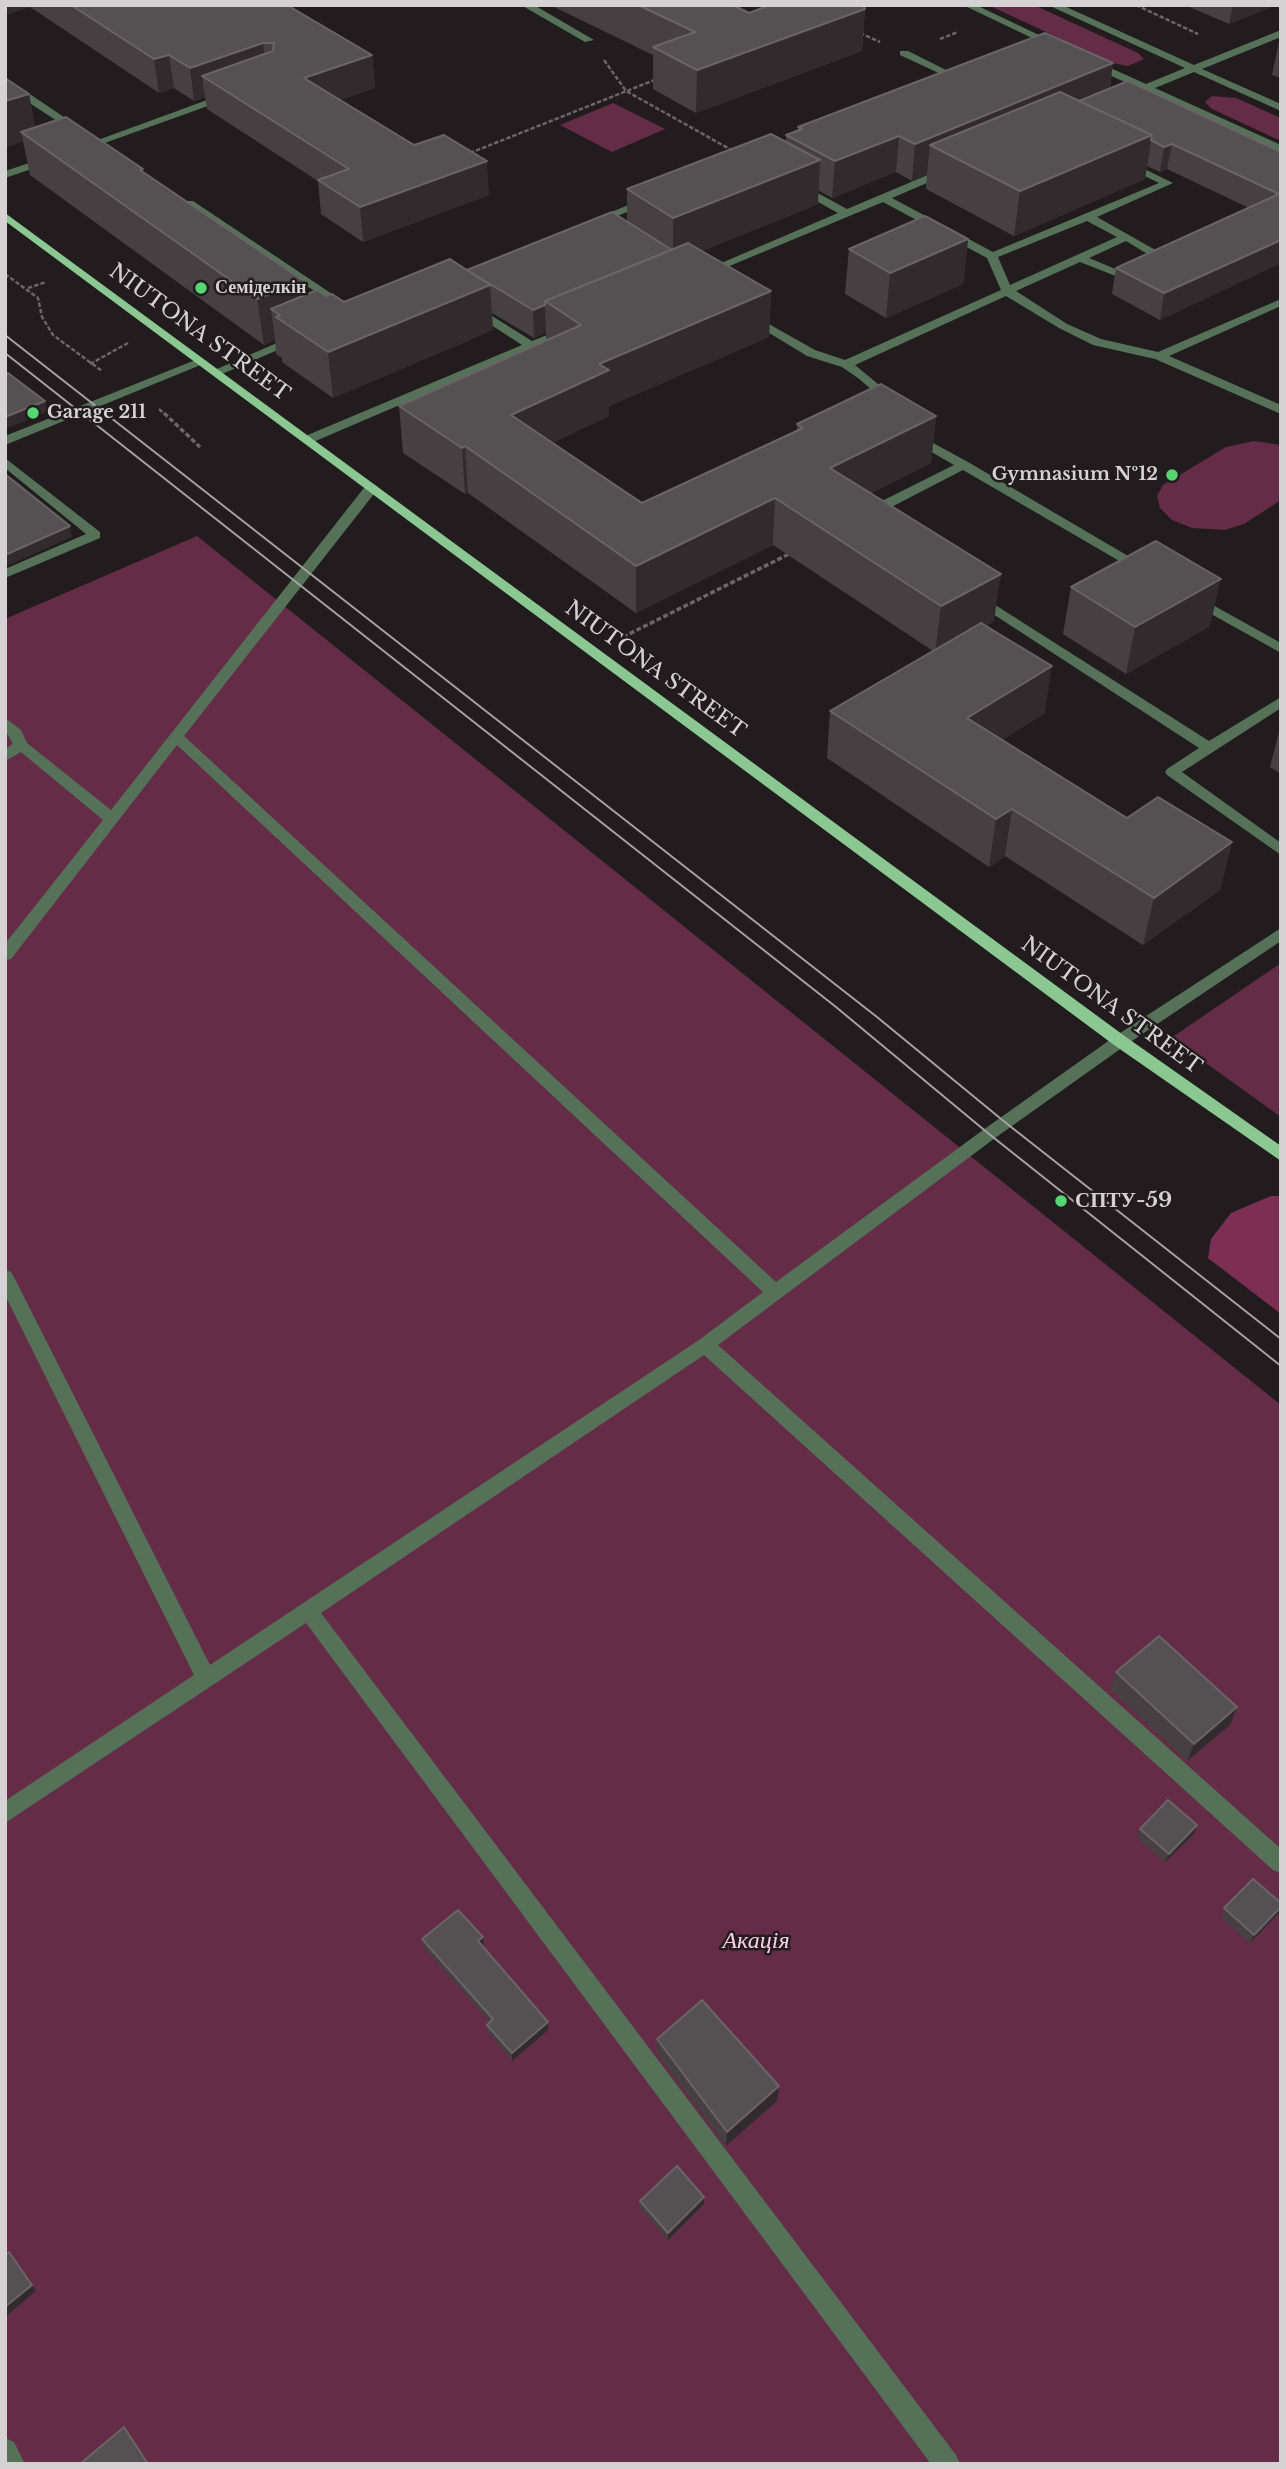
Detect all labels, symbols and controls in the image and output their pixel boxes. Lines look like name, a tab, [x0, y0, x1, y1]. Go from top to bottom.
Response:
street label: NIUTONA STREET	[104, 259, 294, 407]
place label: Семіделкін	[215, 277, 306, 299]
marker: Семіделкін	[193, 280, 209, 296]
place label: Garage 211	[47, 402, 146, 424]
marker: Garage 211	[25, 405, 41, 421]
place label: Gymnasium №12	[992, 464, 1158, 486]
marker: Gymnasium №12	[1164, 467, 1180, 483]
street label: NIUTONA STREET	[560, 596, 750, 744]
street label: NIUTONA STREET	[1016, 932, 1206, 1080]
place label: СПТУ-59	[1075, 1188, 1172, 1214]
marker: СПТУ-59	[1053, 1193, 1069, 1209]
park label: Акація	[722, 1927, 790, 1955]

